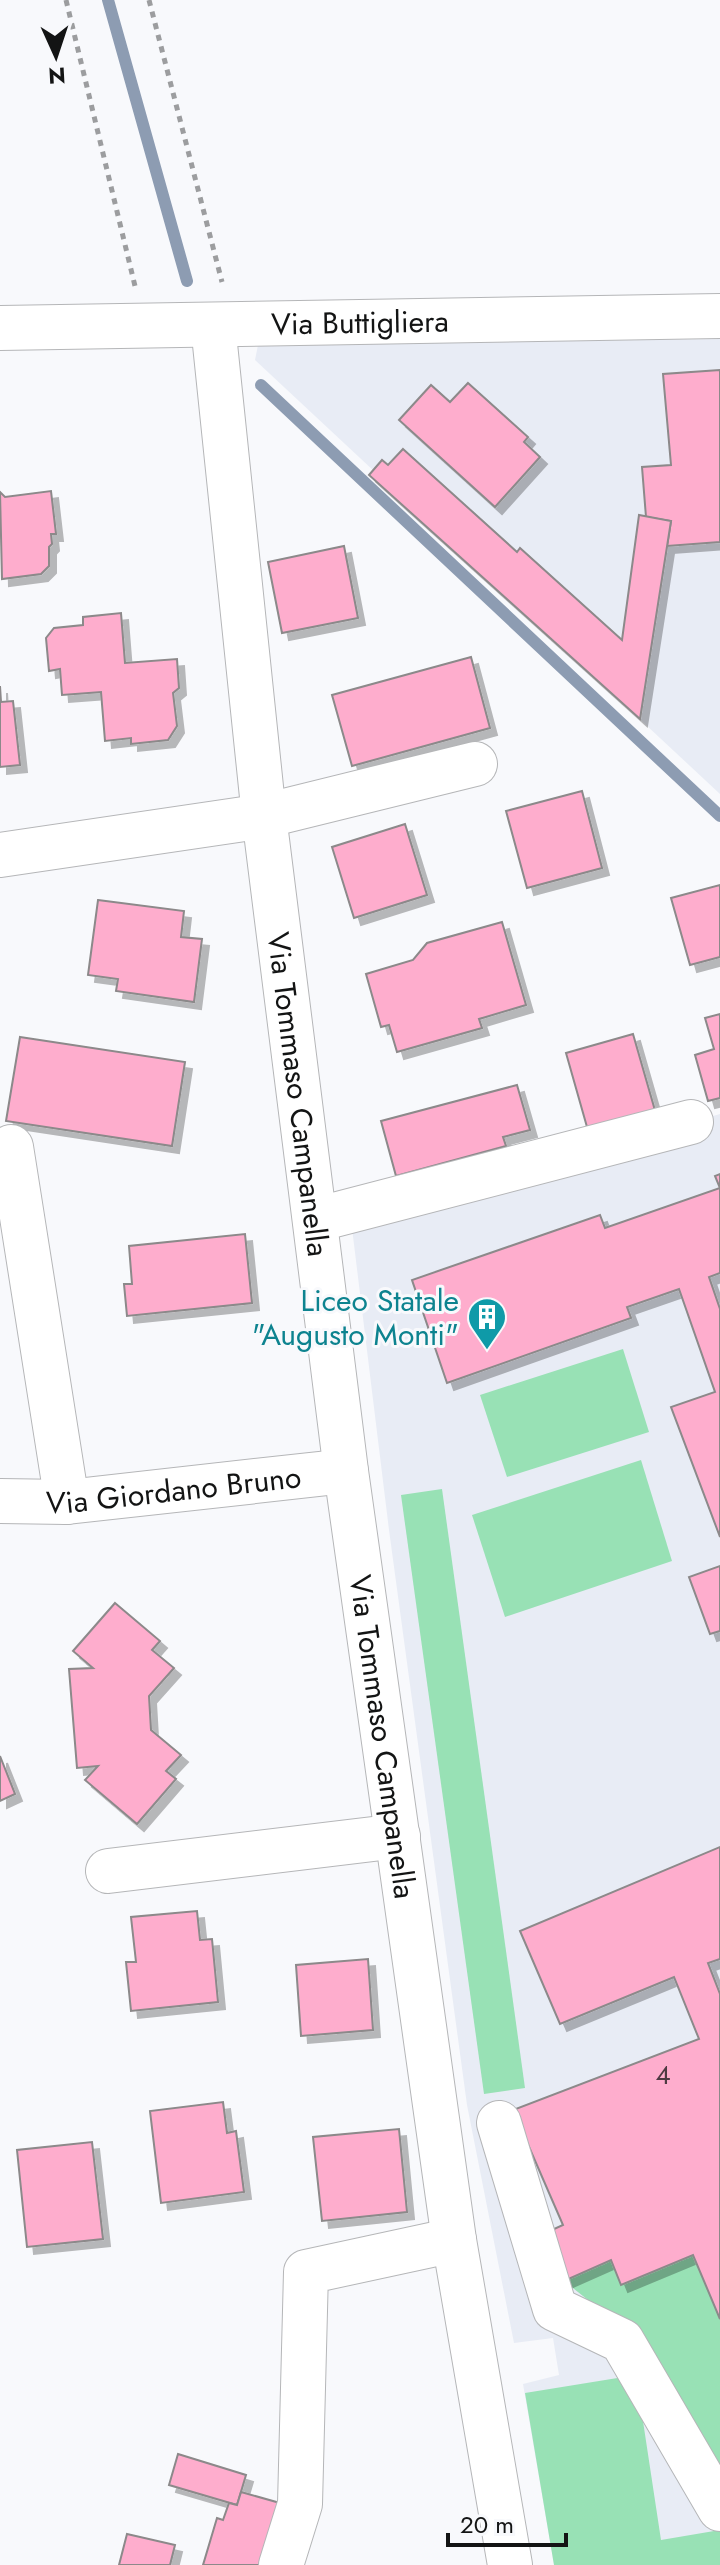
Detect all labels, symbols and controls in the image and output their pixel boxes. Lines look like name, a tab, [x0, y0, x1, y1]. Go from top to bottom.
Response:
north arrow	[16, 16, 96, 96]
text: N	[47, 60, 67, 92]
street label: Via Buttigliera	[271, 299, 449, 345]
street label: Via Tommaso Campanella	[257, 930, 340, 1259]
place label: Liceo Statale "Augusto Monti"	[252, 1279, 459, 1356]
building icon: Liceo Statale "Augusto Monti"	[466, 1296, 508, 1351]
street label: Via Giordano Bruno	[45, 1455, 303, 1524]
street label: Via Tommaso Campanella	[339, 1572, 427, 1901]
house number: 4	[655, 2056, 671, 2094]
scale bar	[448, 2497, 566, 2547]
text: 20 m	[460, 2507, 514, 2542]

